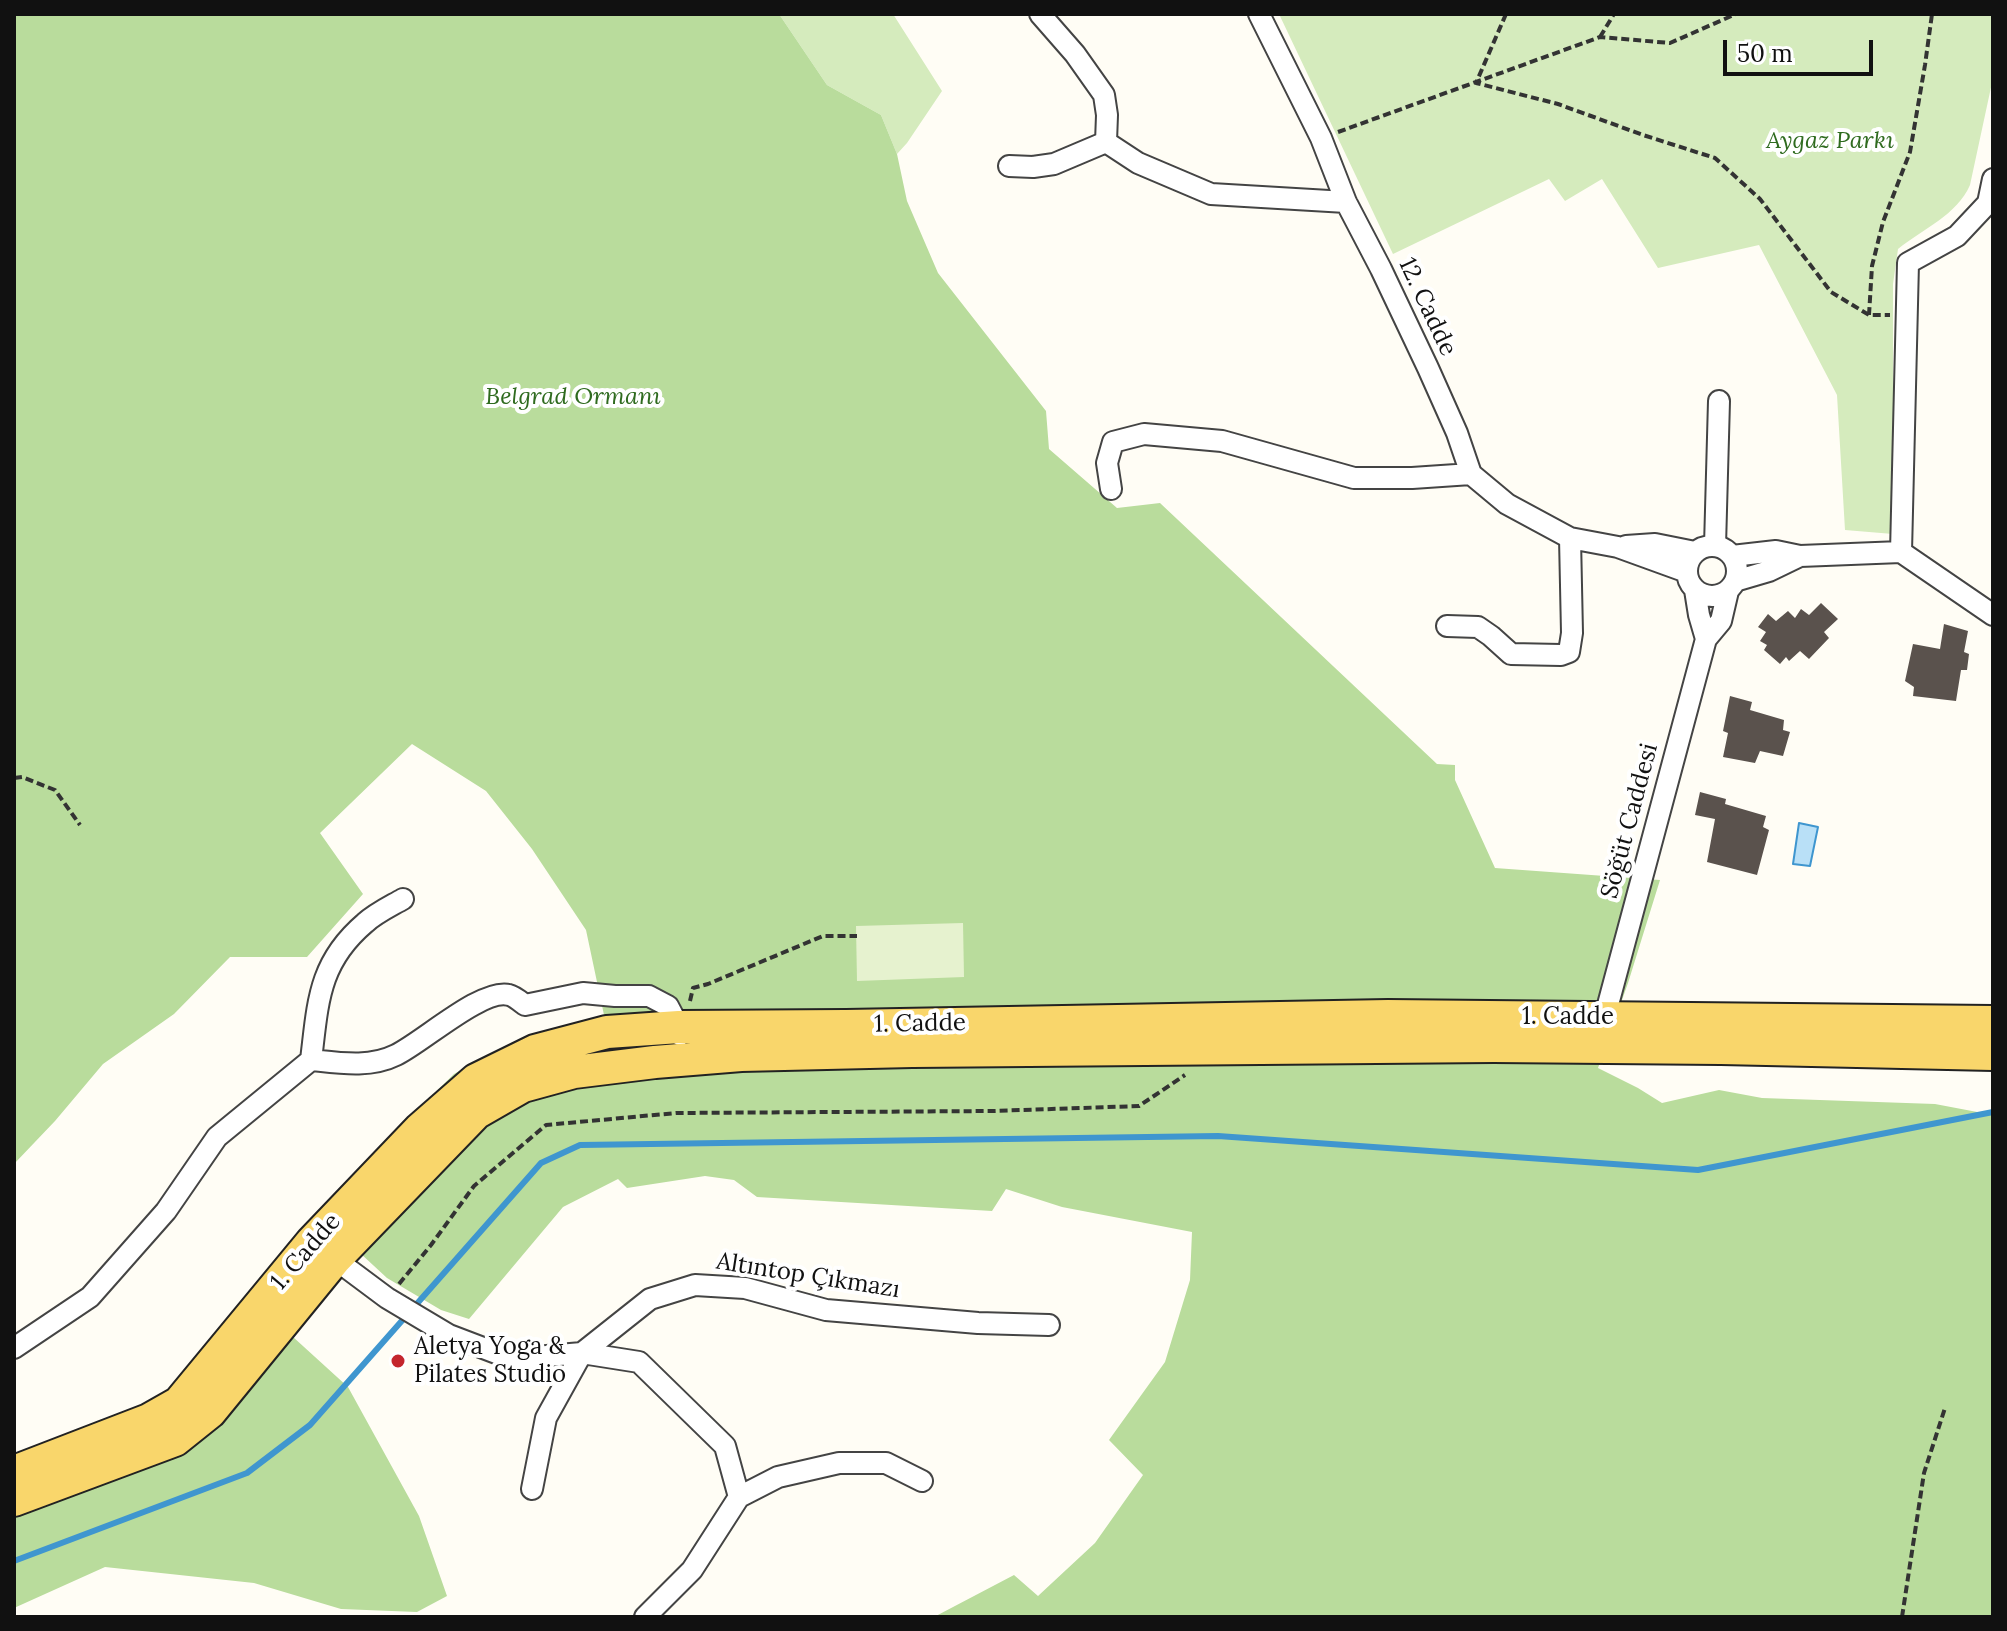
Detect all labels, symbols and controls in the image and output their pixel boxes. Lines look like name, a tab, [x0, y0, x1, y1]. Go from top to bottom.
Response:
scale bar	[1727, 24, 1877, 74]
text: 50 m	[1737, 38, 1793, 69]
park label: Aygaz Parkı	[1766, 127, 1894, 155]
street label: 12. Cadde	[1392, 253, 1462, 361]
park label: Belgrad Ormanı	[485, 383, 661, 411]
street label: Söğüt Caddesi	[1595, 740, 1665, 902]
street label: 1. Cadde	[1522, 1003, 1614, 1031]
street label: 1. Cadde	[874, 1009, 966, 1039]
street label: 1. Cadde	[265, 1208, 347, 1296]
street label: Altıntop Çıkmazı	[714, 1247, 902, 1305]
place label: Aletya Yoga & Pilates Studio	[414, 1333, 566, 1389]
marker: Aletya Yoga & Pilates Studio	[389, 1352, 407, 1370]

